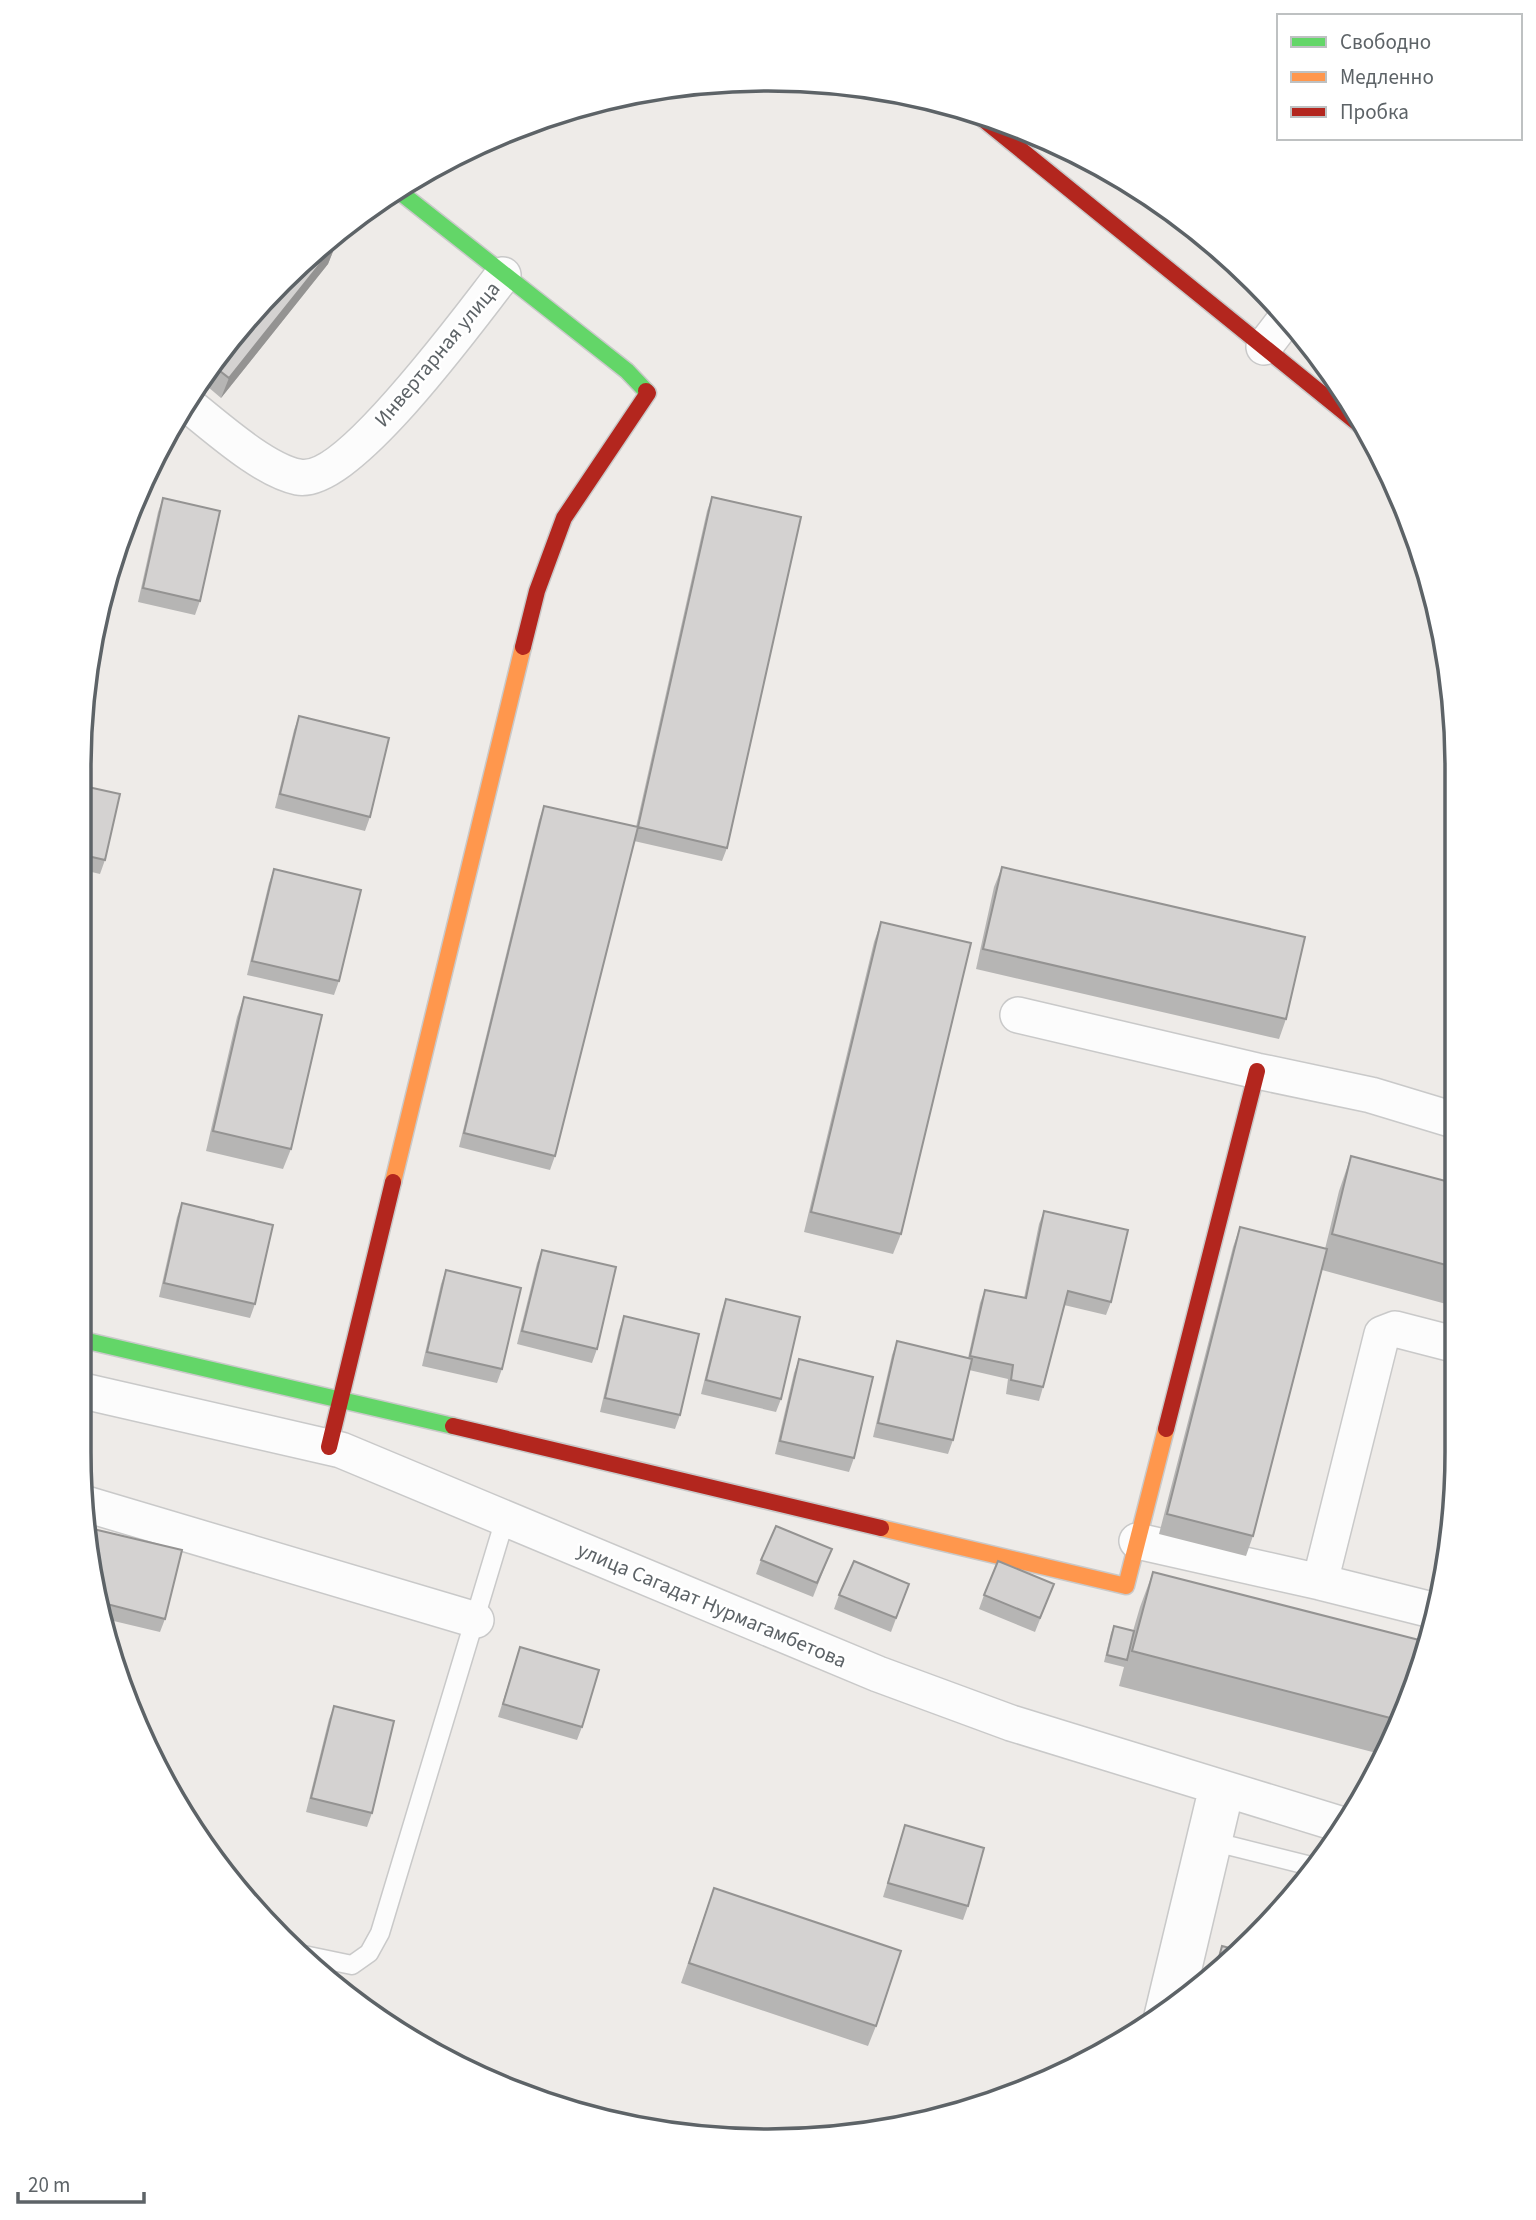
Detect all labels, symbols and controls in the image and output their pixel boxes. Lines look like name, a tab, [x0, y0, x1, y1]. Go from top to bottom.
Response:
legend	[1277, 14, 1522, 140]
text: Свободно	[1340, 27, 1431, 57]
text: Медленно	[1340, 62, 1434, 92]
text: Пробка	[1340, 97, 1409, 127]
street label: Инвертарная улица	[367, 275, 507, 433]
street label: улица Сагадат Нурмагамбетова	[573, 1534, 851, 1676]
scale bar	[18, 2160, 144, 2204]
text: 20 m	[28, 2170, 70, 2200]

